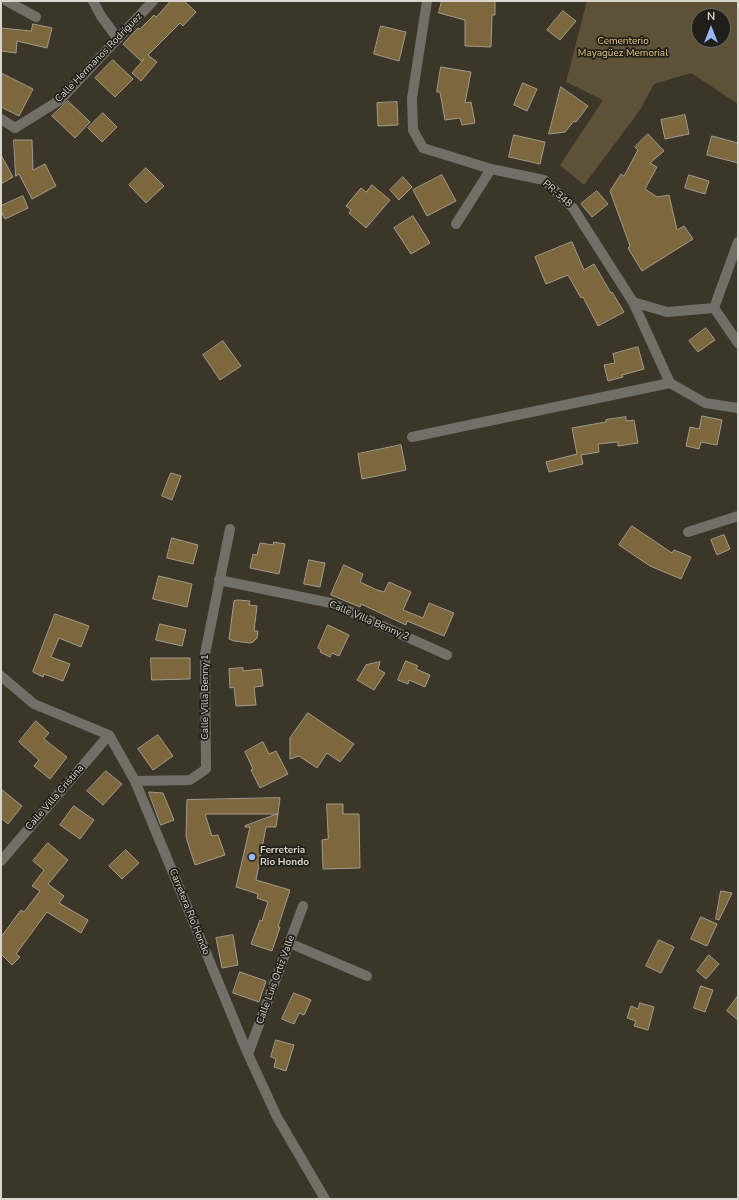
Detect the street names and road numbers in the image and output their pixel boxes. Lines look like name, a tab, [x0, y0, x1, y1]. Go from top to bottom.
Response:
street label: Calle Hermanos Rodríguez	[53, 11, 145, 105]
street label: PR-348	[540, 178, 574, 210]
street label: Calle Villa Benny 2	[327, 599, 411, 643]
street label: Calle Villa Benny 1	[200, 654, 212, 740]
street label: Calle Villa Cristina	[23, 763, 87, 833]
street label: Carretera Río Hondo	[166, 867, 212, 957]
street label: Calle Luis Ortiz Valle	[254, 934, 298, 1026]

